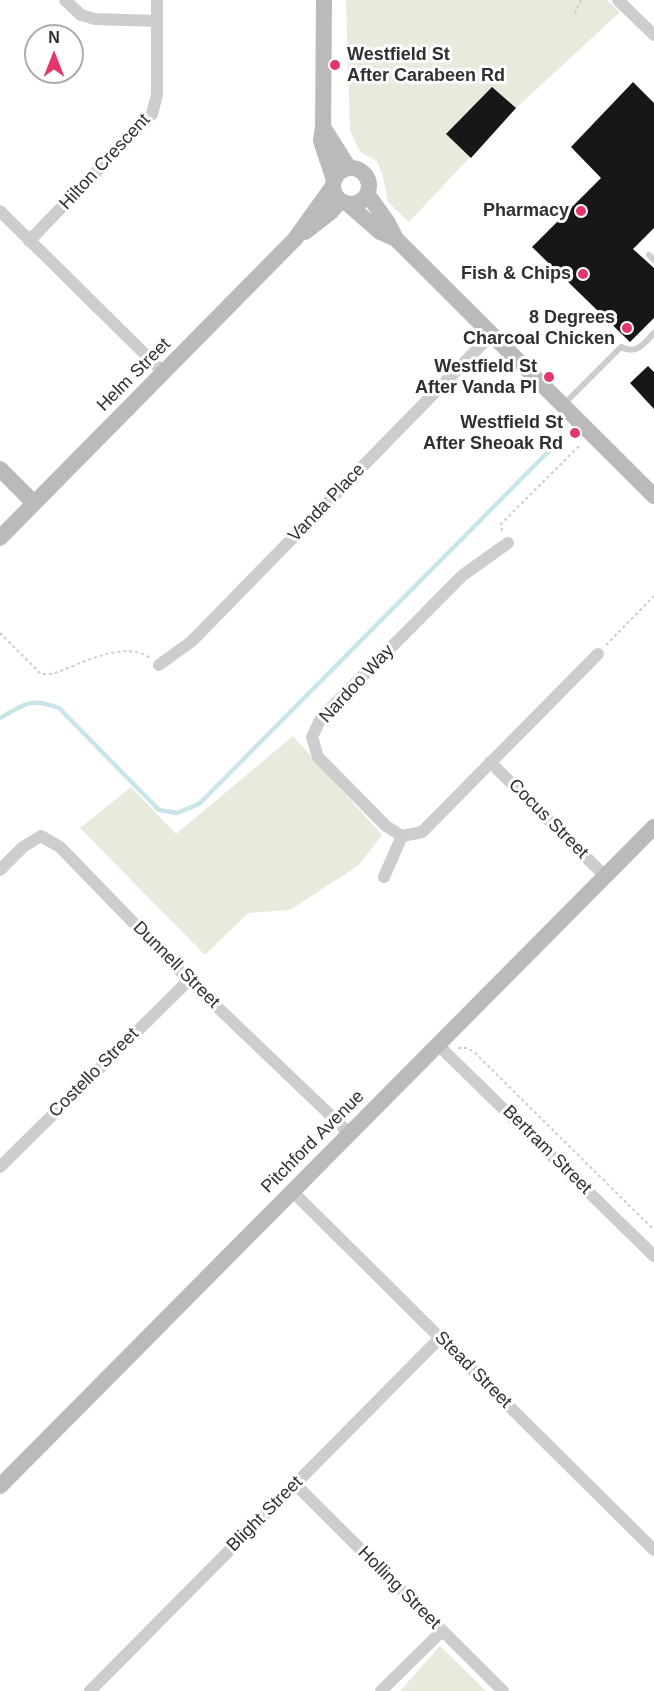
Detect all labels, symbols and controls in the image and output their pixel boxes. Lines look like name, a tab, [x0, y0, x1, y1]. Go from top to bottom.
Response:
north arrow	[24, 24, 84, 84]
text: N	[48, 29, 60, 46]
place label: Westfield St After Carabeen Rd	[347, 44, 505, 86]
marker: Westfield St After Carabeen Rd	[328, 58, 342, 72]
street label: Hilton Crescent	[55, 110, 155, 214]
place label: Pharmacy	[483, 200, 569, 222]
marker: Pharmacy	[574, 204, 588, 218]
place label: Fish & Chips	[461, 263, 571, 285]
marker: Fish & Chips	[576, 267, 590, 281]
place label: 8 Degrees Charcoal Chicken	[463, 307, 615, 350]
marker: 8 Degrees Charcoal Chicken	[620, 321, 634, 335]
street label: Helm Street	[93, 334, 175, 416]
place label: Westfield St After Vanda Pl	[415, 356, 537, 398]
marker: Westfield St After Vanda Pl	[542, 370, 556, 384]
place label: Westfield St After Sheoak Rd	[423, 412, 563, 454]
marker: Westfield St After Sheoak Rd	[568, 426, 582, 440]
street label: Vanda Place	[284, 459, 370, 547]
street label: Nardoo Way	[315, 640, 399, 728]
street label: Cocus Street	[504, 775, 592, 863]
street label: Dunnell Street	[128, 917, 224, 1013]
street label: Costello Street	[45, 1024, 143, 1122]
street label: Pitchford Avenue	[257, 1086, 369, 1198]
street label: Bertram Street	[498, 1101, 596, 1199]
street label: Stead Street	[430, 1327, 516, 1413]
street label: Blight Street	[223, 1472, 307, 1556]
street label: Holling Street	[353, 1542, 445, 1634]

